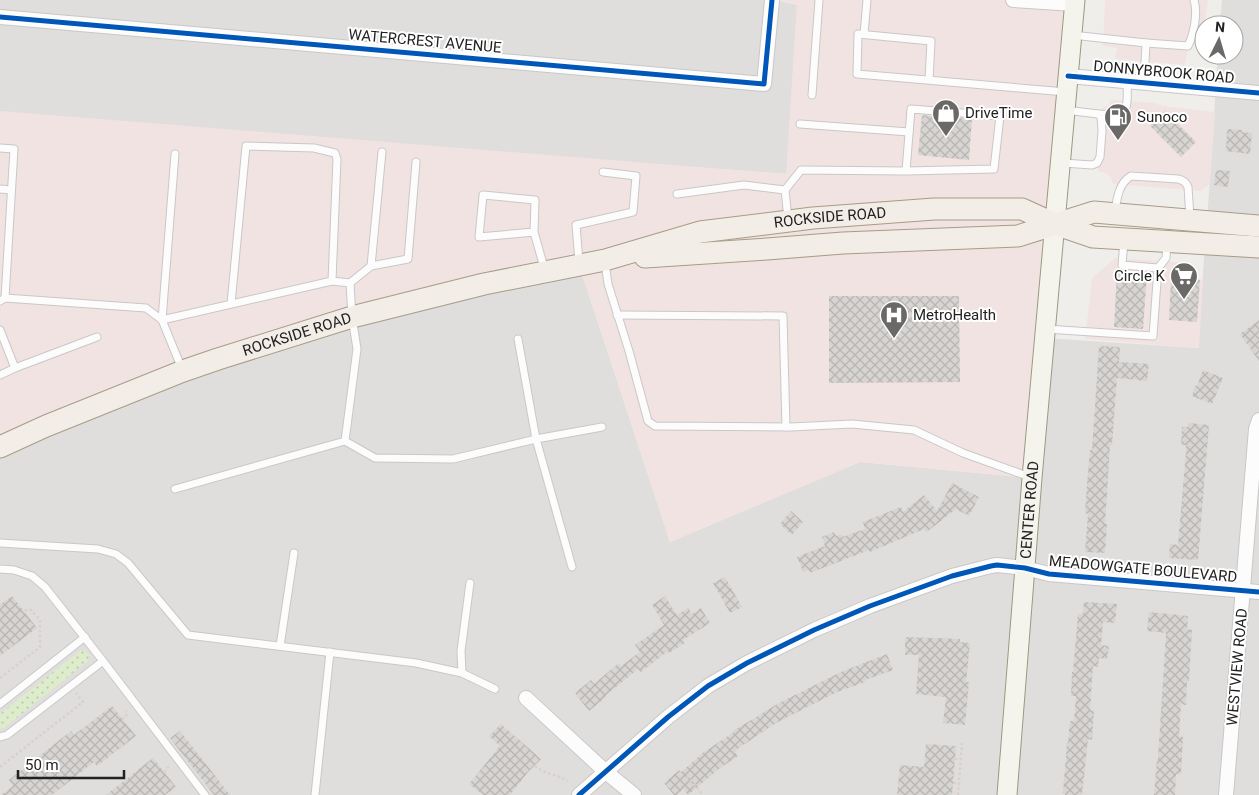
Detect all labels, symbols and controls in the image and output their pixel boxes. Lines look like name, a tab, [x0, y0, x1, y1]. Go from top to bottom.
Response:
north arrow	[1194, 15, 1244, 65]
text: N	[1215, 19, 1226, 35]
street label: WATERCREST AVENUE	[348, 25, 503, 57]
street label: DONNYBROOK ROAD	[1093, 57, 1235, 87]
shop icon: DriveTime	[931, 98, 961, 137]
fuel station icon: Sunoco	[1103, 102, 1133, 141]
place label: DriveTime	[965, 104, 1032, 122]
place label: Sunoco	[1137, 108, 1187, 126]
street label: ROCKSIDE ROAD	[773, 204, 887, 232]
supermarket icon: Circle K	[1169, 261, 1199, 300]
place label: Circle K	[1114, 267, 1166, 285]
hospital icon: MetroHealth	[879, 300, 909, 339]
place label: MetroHealth	[913, 306, 996, 324]
street label: ROCKSIDE ROAD	[240, 309, 354, 360]
street label: CENTER ROAD	[1017, 460, 1043, 560]
street label: MEADOWGATE BOULEVARD	[1048, 552, 1238, 586]
street label: WESTVIEW ROAD	[1223, 607, 1251, 727]
scale bar	[18, 748, 124, 780]
text: 50 m	[25, 756, 59, 774]

